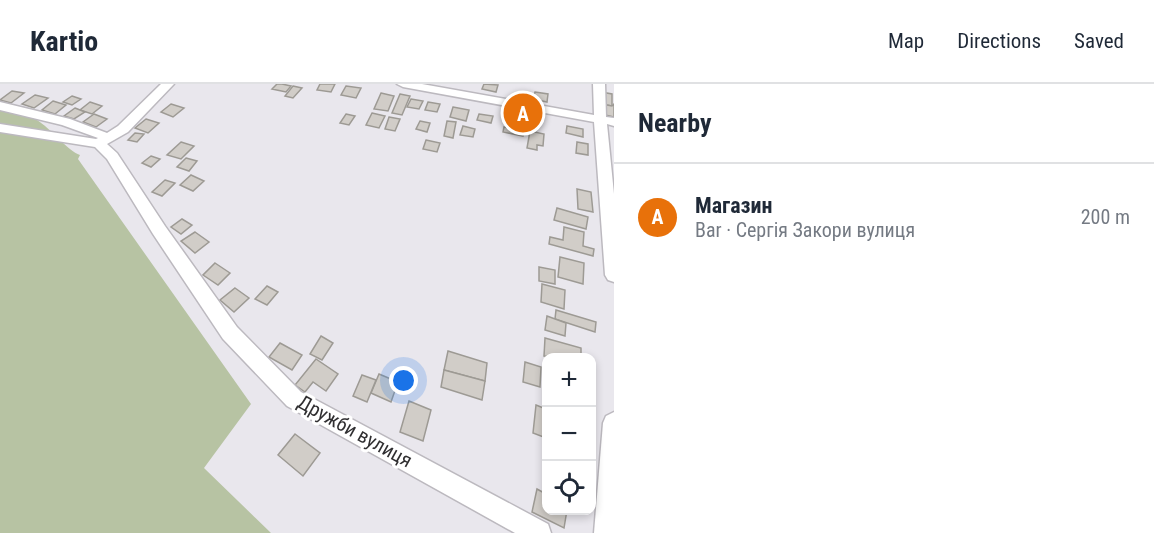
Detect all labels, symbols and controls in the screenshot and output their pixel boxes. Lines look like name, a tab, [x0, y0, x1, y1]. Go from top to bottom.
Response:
text: Kartio	[30, 25, 98, 58]
text: Map	[888, 29, 924, 53]
text: Directions	[957, 29, 1041, 53]
text: Saved	[1074, 29, 1124, 53]
pin: A	[504, 90, 542, 135]
text: Nearby	[638, 108, 712, 138]
text: Магазин	[695, 193, 773, 218]
text: A	[652, 205, 663, 229]
text: 200 m	[1081, 205, 1130, 229]
text: Bar · Сергія Закори вулиця	[695, 218, 915, 242]
map controls	[542, 353, 596, 515]
button: +	[542, 353, 596, 407]
your location	[389, 366, 418, 395]
street label: Дружби вулиця	[293, 390, 417, 472]
button: −	[542, 407, 596, 461]
button: locate	[542, 461, 596, 515]

